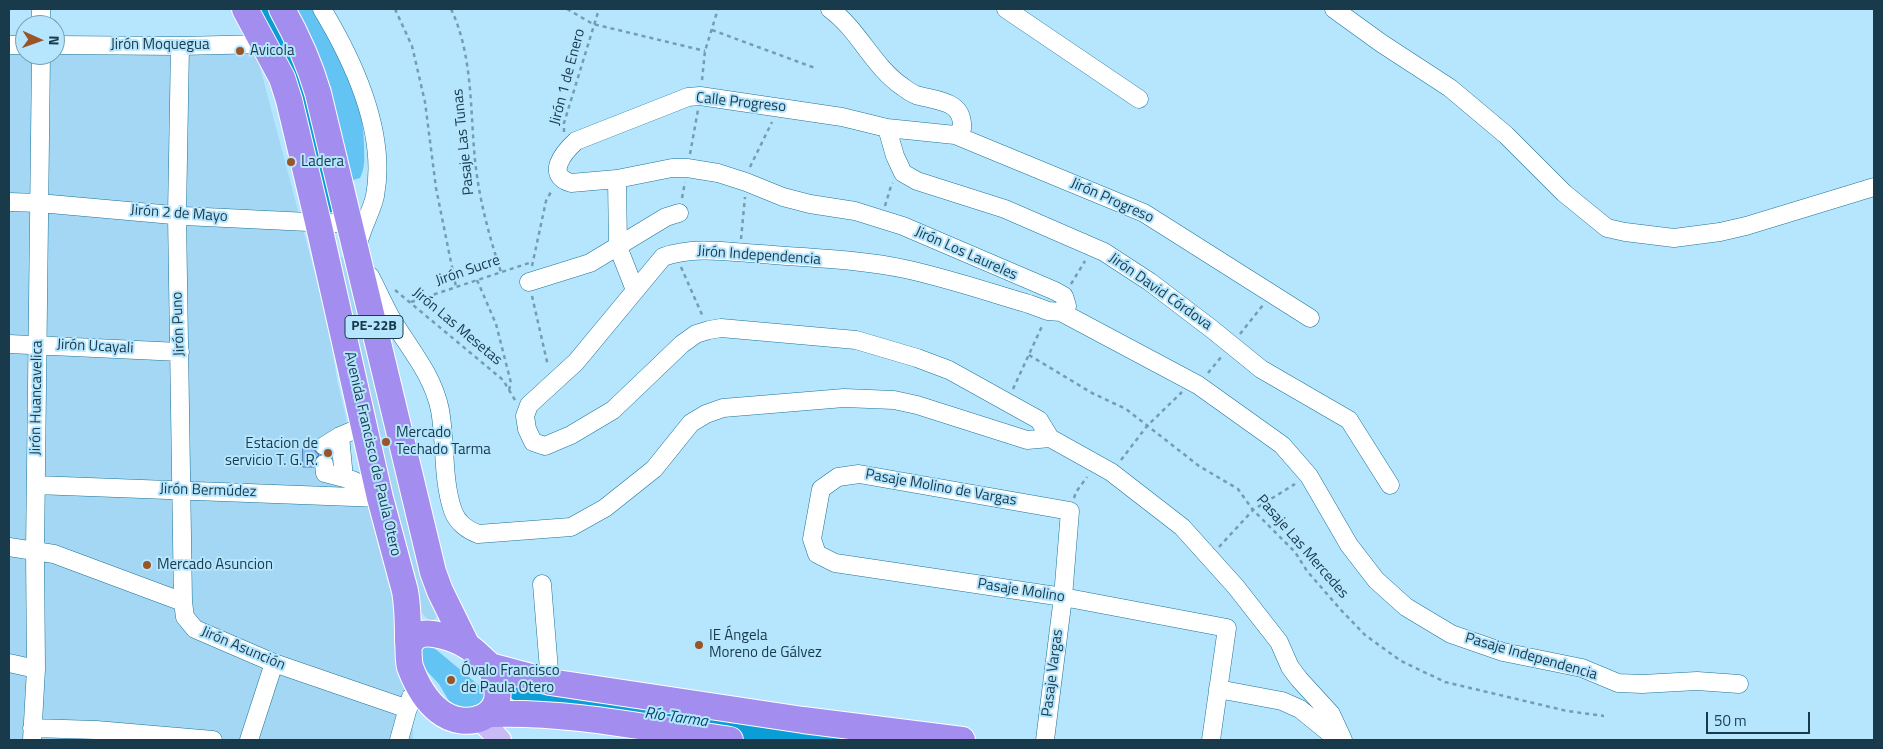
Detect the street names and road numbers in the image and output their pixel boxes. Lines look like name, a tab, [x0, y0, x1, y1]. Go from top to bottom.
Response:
street label: Jirón 1 de Enero	[546, 27, 590, 127]
street label: Jirón Moquegua	[111, 36, 209, 54]
street label: Pasaje Las Tunas	[449, 88, 479, 196]
street label: Calle Progreso	[695, 89, 787, 117]
street label: Jirón Progreso	[1068, 175, 1156, 227]
street label: Jirón 2 de Mayo	[130, 202, 228, 226]
street label: Jirón Los Laureles	[912, 223, 1020, 285]
street label: Jirón Independencia	[697, 243, 821, 269]
street label: Jirón David Córdova	[1105, 250, 1215, 334]
street label: Jirón Sucre	[433, 252, 503, 290]
street label: Jirón Las Mesetas	[409, 284, 505, 370]
street label: Jirón Puno	[169, 291, 189, 357]
road number: PE-22B	[345, 316, 403, 338]
street label: Jirón Ucayali	[56, 336, 134, 358]
street label: Jirón Huancavelica	[27, 340, 47, 456]
street label: Avenida Francisco de Paula Otero	[340, 350, 404, 558]
street label: Pasaje Molino de Vargas	[864, 466, 1018, 510]
street label: Jirón Bermúdez	[159, 480, 257, 502]
street label: Pasaje Las Mercedes	[1252, 491, 1352, 603]
street label: Pasaje Molino	[976, 575, 1066, 607]
street label: Jirón Asunción	[198, 623, 288, 675]
street label: Pasaje Vargas	[1039, 628, 1067, 718]
street label: Pasaje Independencia	[1463, 630, 1599, 684]

